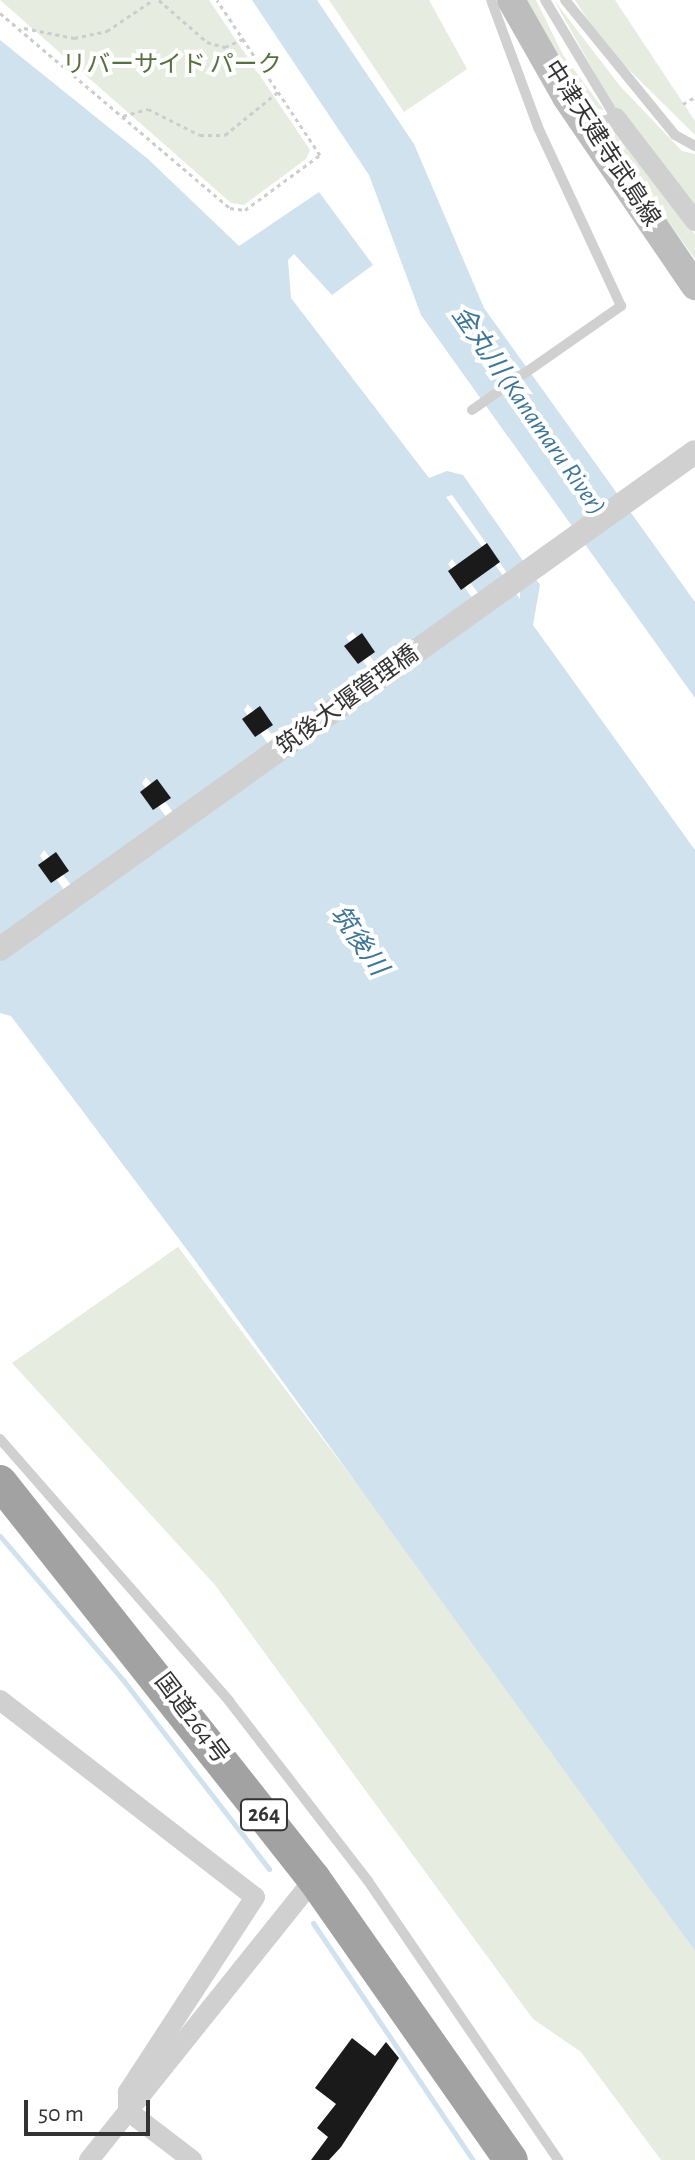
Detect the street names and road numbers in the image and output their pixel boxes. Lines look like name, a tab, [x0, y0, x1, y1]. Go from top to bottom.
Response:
street label: 中津天建寺武島線	[537, 56, 665, 232]
street label: 筑後大堰管理橋	[272, 640, 424, 762]
street label: 国道264号	[148, 1668, 234, 1770]
road number: 264	[238, 1797, 290, 1833]

